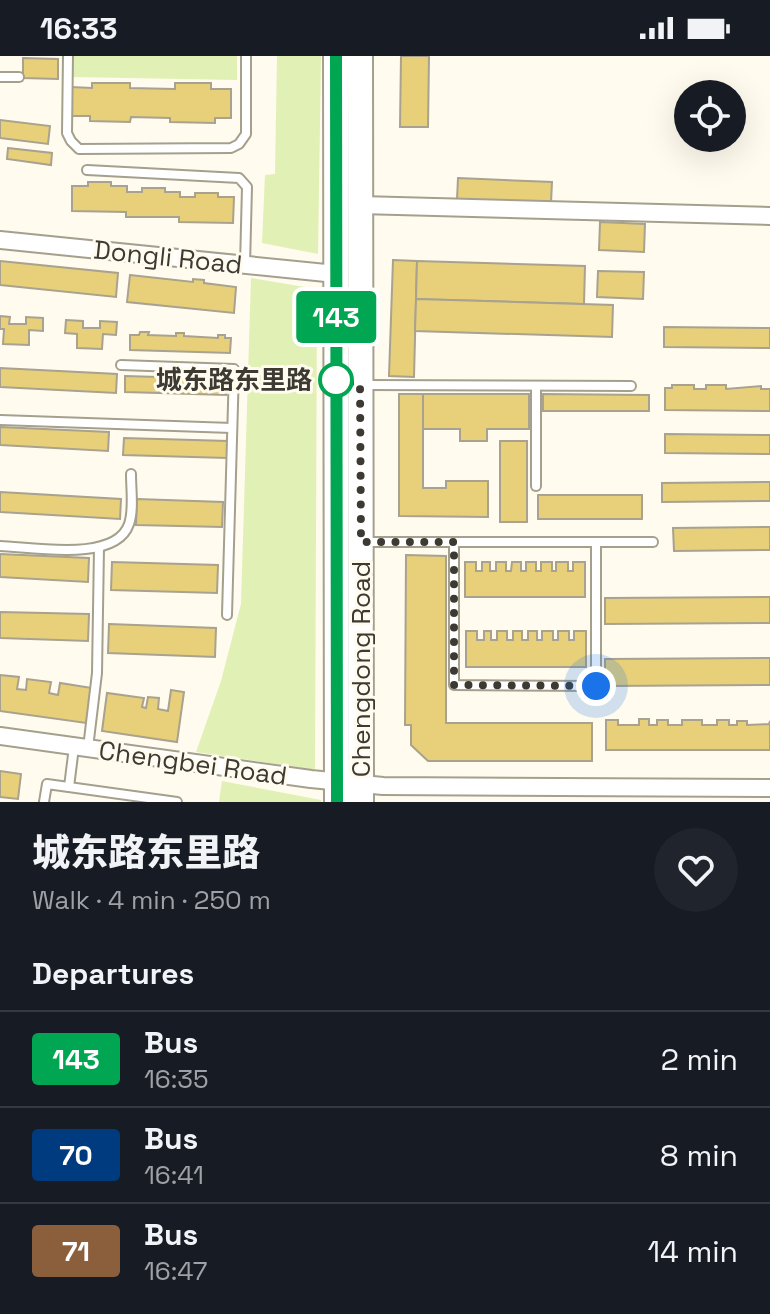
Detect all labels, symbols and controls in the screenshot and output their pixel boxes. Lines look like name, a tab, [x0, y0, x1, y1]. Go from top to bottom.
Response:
text: 16:33	[40, 9, 118, 48]
map controls	[674, 80, 746, 152]
button: locate	[674, 80, 746, 152]
street label: Dongli Road	[92, 232, 244, 282]
line badge: 143	[290, 291, 382, 343]
text: 143	[312, 299, 360, 335]
place label: 城东路东里路	[156, 363, 312, 397]
marker: 城东路东里路	[319, 363, 353, 397]
street label: Chengdong Road	[344, 561, 378, 777]
your location	[576, 666, 616, 706]
street label: Chengbei Road	[97, 733, 289, 793]
button: heart	[654, 828, 738, 912]
text: 城东路东里路	[32, 829, 260, 877]
text: Walk · 4 min · 250 m	[32, 883, 271, 917]
text: Departures	[32, 954, 194, 993]
text: Bus	[144, 1023, 198, 1062]
text: 2 min	[661, 1040, 738, 1079]
text: 143	[52, 1041, 100, 1077]
text: 16:35	[144, 1062, 209, 1096]
text: Bus	[144, 1119, 198, 1158]
text: 8 min	[660, 1136, 738, 1175]
text: 70	[59, 1137, 93, 1173]
text: 16:41	[144, 1158, 204, 1192]
text: Bus	[144, 1215, 198, 1254]
text: 14 min	[647, 1232, 738, 1271]
text: 71	[62, 1233, 90, 1269]
text: 16:47	[144, 1254, 207, 1288]

